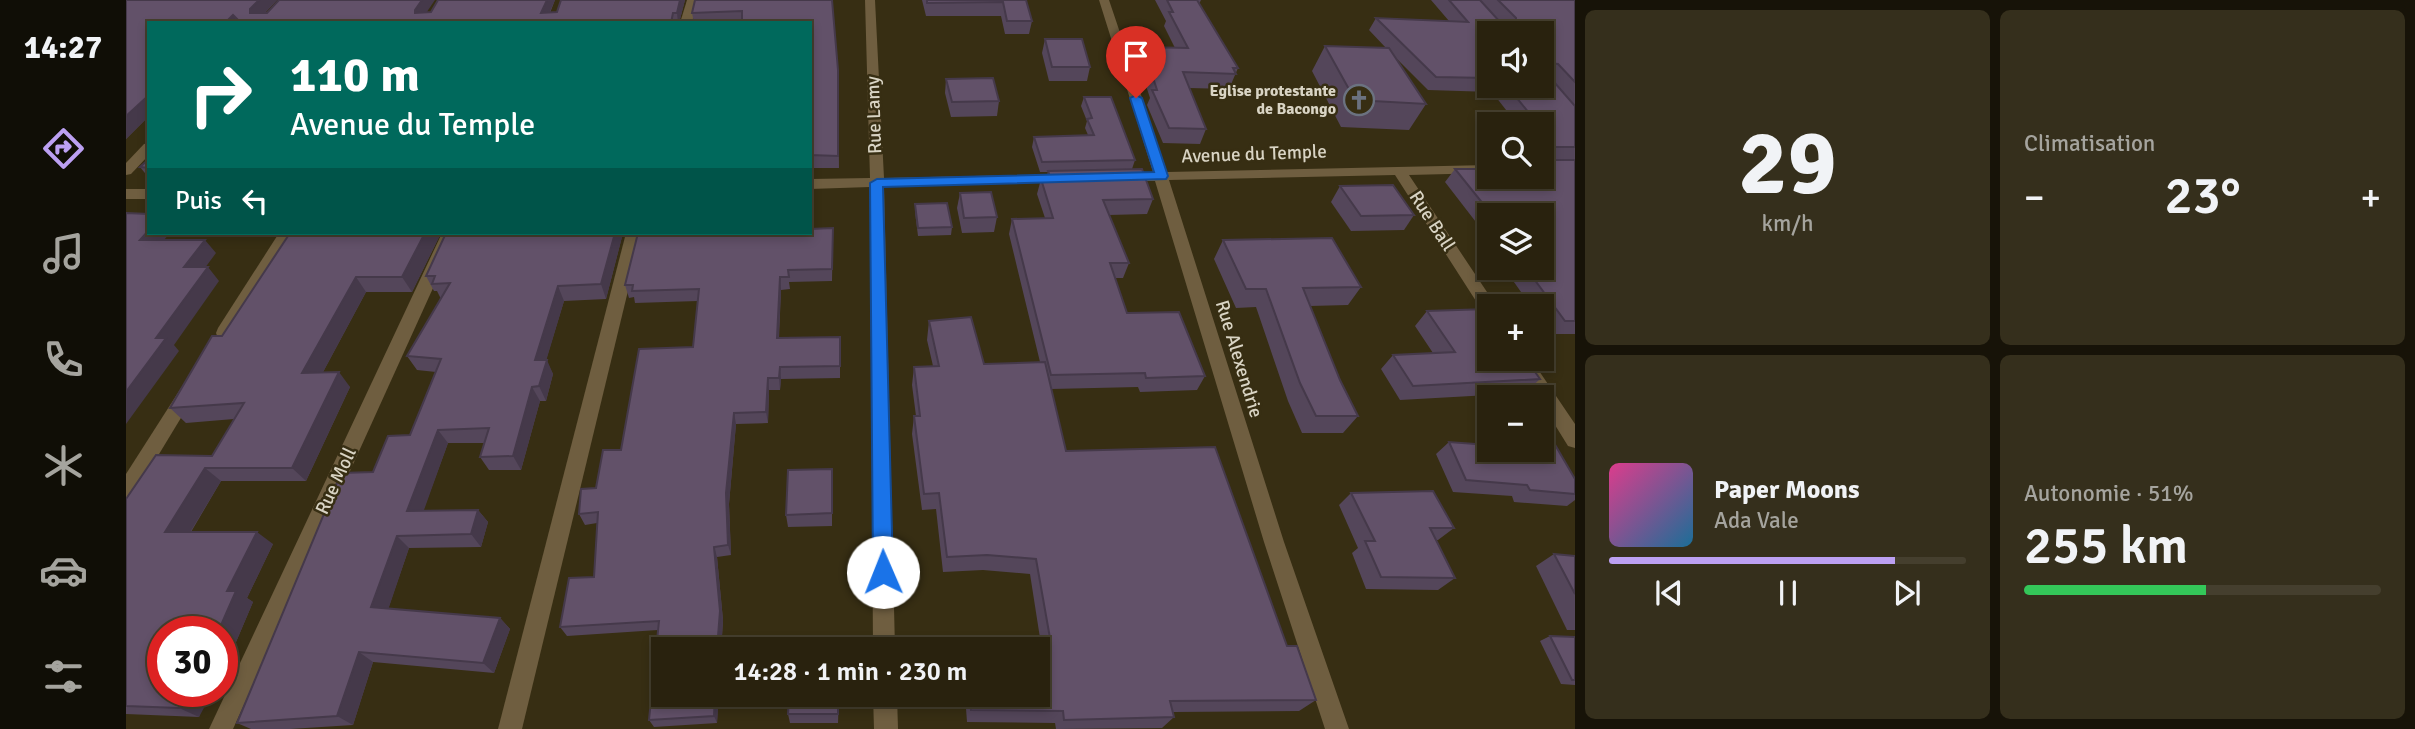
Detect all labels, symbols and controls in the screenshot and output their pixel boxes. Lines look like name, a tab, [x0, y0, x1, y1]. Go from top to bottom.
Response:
map controls	[1477, 21, 1554, 462]
button: sound	[1477, 21, 1554, 98]
pin	[1106, 26, 1166, 98]
text: 14:27	[24, 28, 102, 67]
icon: arrive	[1117, 37, 1155, 75]
text: 110 m	[290, 45, 420, 105]
icon: right	[175, 49, 266, 140]
street label: Rue Lamy	[861, 75, 887, 154]
place label: Eglise protestante de Bacongo	[1210, 81, 1336, 119]
church icon: Eglise protestante de Bacongo	[1342, 83, 1376, 117]
text: Avenue du Temple	[290, 105, 535, 144]
text: 29	[1738, 107, 1837, 220]
button: search	[1477, 112, 1554, 189]
icon: directions	[39, 124, 88, 173]
text: Climatisation	[2024, 129, 2155, 158]
street label: Avenue du Temple	[1181, 139, 1327, 169]
text: 23°	[2164, 164, 2241, 228]
text: −	[2024, 174, 2045, 221]
text: +	[2360, 174, 2381, 221]
icon: left	[236, 182, 274, 220]
text: Puis	[175, 185, 222, 217]
street label: Rue Ball	[1404, 186, 1460, 256]
button: layers	[1477, 203, 1554, 280]
text: km/h	[1761, 209, 1814, 238]
icon: music	[39, 229, 88, 278]
button: +	[1477, 294, 1554, 371]
street label: Rue Alexendrie	[1210, 297, 1268, 421]
icon: phone	[39, 335, 88, 384]
button: −	[1477, 385, 1554, 462]
icon: climate	[39, 441, 88, 490]
street label: Rue Moll	[310, 444, 362, 518]
text: Paper Moons	[1714, 474, 1860, 506]
text: Autonomie · 51%	[2024, 479, 2194, 508]
text: Ada Vale	[1714, 506, 1799, 535]
text: 255 km	[2024, 514, 2188, 578]
position arrow	[846, 535, 920, 609]
icon: car	[39, 546, 88, 595]
icon: previous	[1650, 574, 1688, 612]
icon: pause	[1769, 574, 1807, 612]
icon: next	[1888, 574, 1926, 612]
speed limit sign: 30	[147, 616, 238, 707]
icon: filters	[39, 652, 88, 701]
text: 14:28 · 1 min · 230 m	[734, 656, 967, 688]

